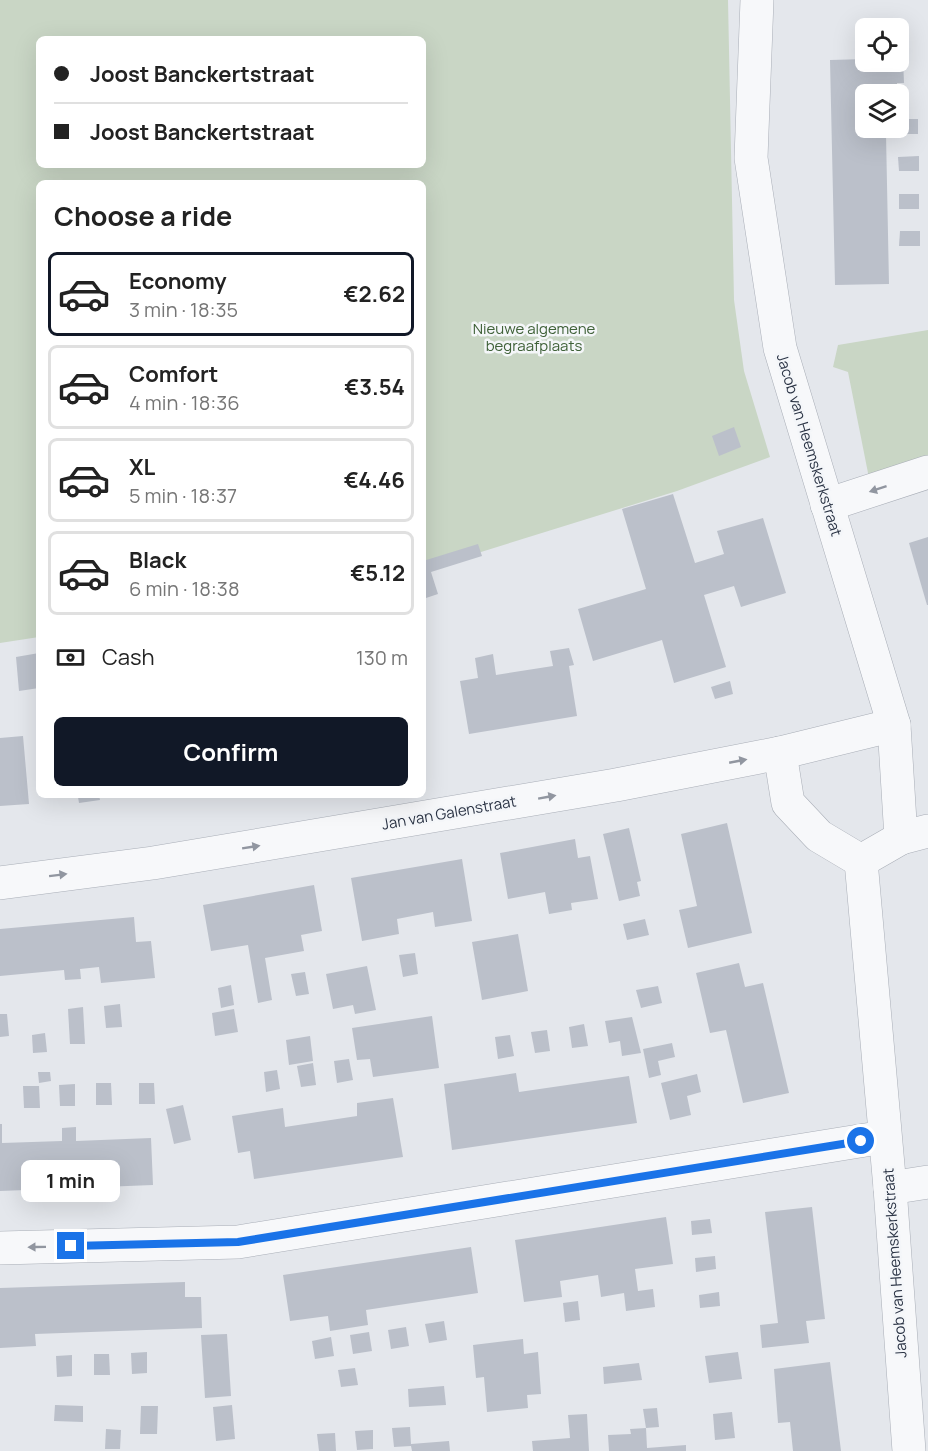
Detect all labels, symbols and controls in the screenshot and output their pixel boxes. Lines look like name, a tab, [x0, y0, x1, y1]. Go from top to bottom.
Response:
map controls	[855, 18, 909, 138]
button: locate	[855, 18, 909, 72]
text: Joost Banckertstraat	[90, 59, 315, 89]
button: layers	[855, 84, 909, 138]
text: Joost Banckertstraat	[90, 117, 315, 147]
text: Choose a ride	[54, 197, 232, 234]
text: Economy	[129, 266, 227, 296]
icon: car	[57, 267, 111, 321]
text: €2.62	[343, 279, 405, 309]
text: 3 min · 18:35	[129, 296, 238, 323]
park label: Nieuwe algemene begraafplaats	[473, 318, 595, 356]
street label: Jacob van Heemskerkstraat	[772, 351, 847, 539]
text: Comfort	[129, 359, 218, 389]
icon: car	[57, 360, 111, 414]
text: €3.54	[344, 372, 405, 402]
text: 4 min · 18:36	[129, 389, 240, 416]
text: XL	[129, 452, 155, 482]
icon: car	[57, 453, 111, 507]
text: €4.46	[344, 465, 405, 495]
text: 5 min · 18:37	[129, 482, 237, 509]
one-way arrow	[869, 484, 887, 494]
text: Black	[129, 545, 186, 575]
icon: car	[57, 546, 111, 600]
text: €5.12	[350, 558, 405, 588]
text: 6 min · 18:38	[129, 575, 240, 602]
icon: cash	[54, 641, 87, 674]
text: Cash	[102, 642, 155, 672]
text: 130 m	[356, 644, 408, 671]
button: Confirm	[54, 717, 408, 786]
one-way arrow	[729, 756, 748, 765]
street label: Jan van Galenstraat	[380, 790, 518, 835]
one-way arrow	[537, 792, 556, 801]
one-way arrow	[242, 842, 261, 851]
one-way arrow	[49, 871, 68, 880]
route start	[847, 1127, 874, 1154]
callout: 1 min	[22, 1159, 121, 1201]
text: 1 min	[46, 1167, 95, 1194]
street label: Jacob van Heemskerkstraat	[877, 1167, 912, 1359]
route end	[57, 1232, 84, 1259]
one-way arrow	[27, 1243, 46, 1252]

